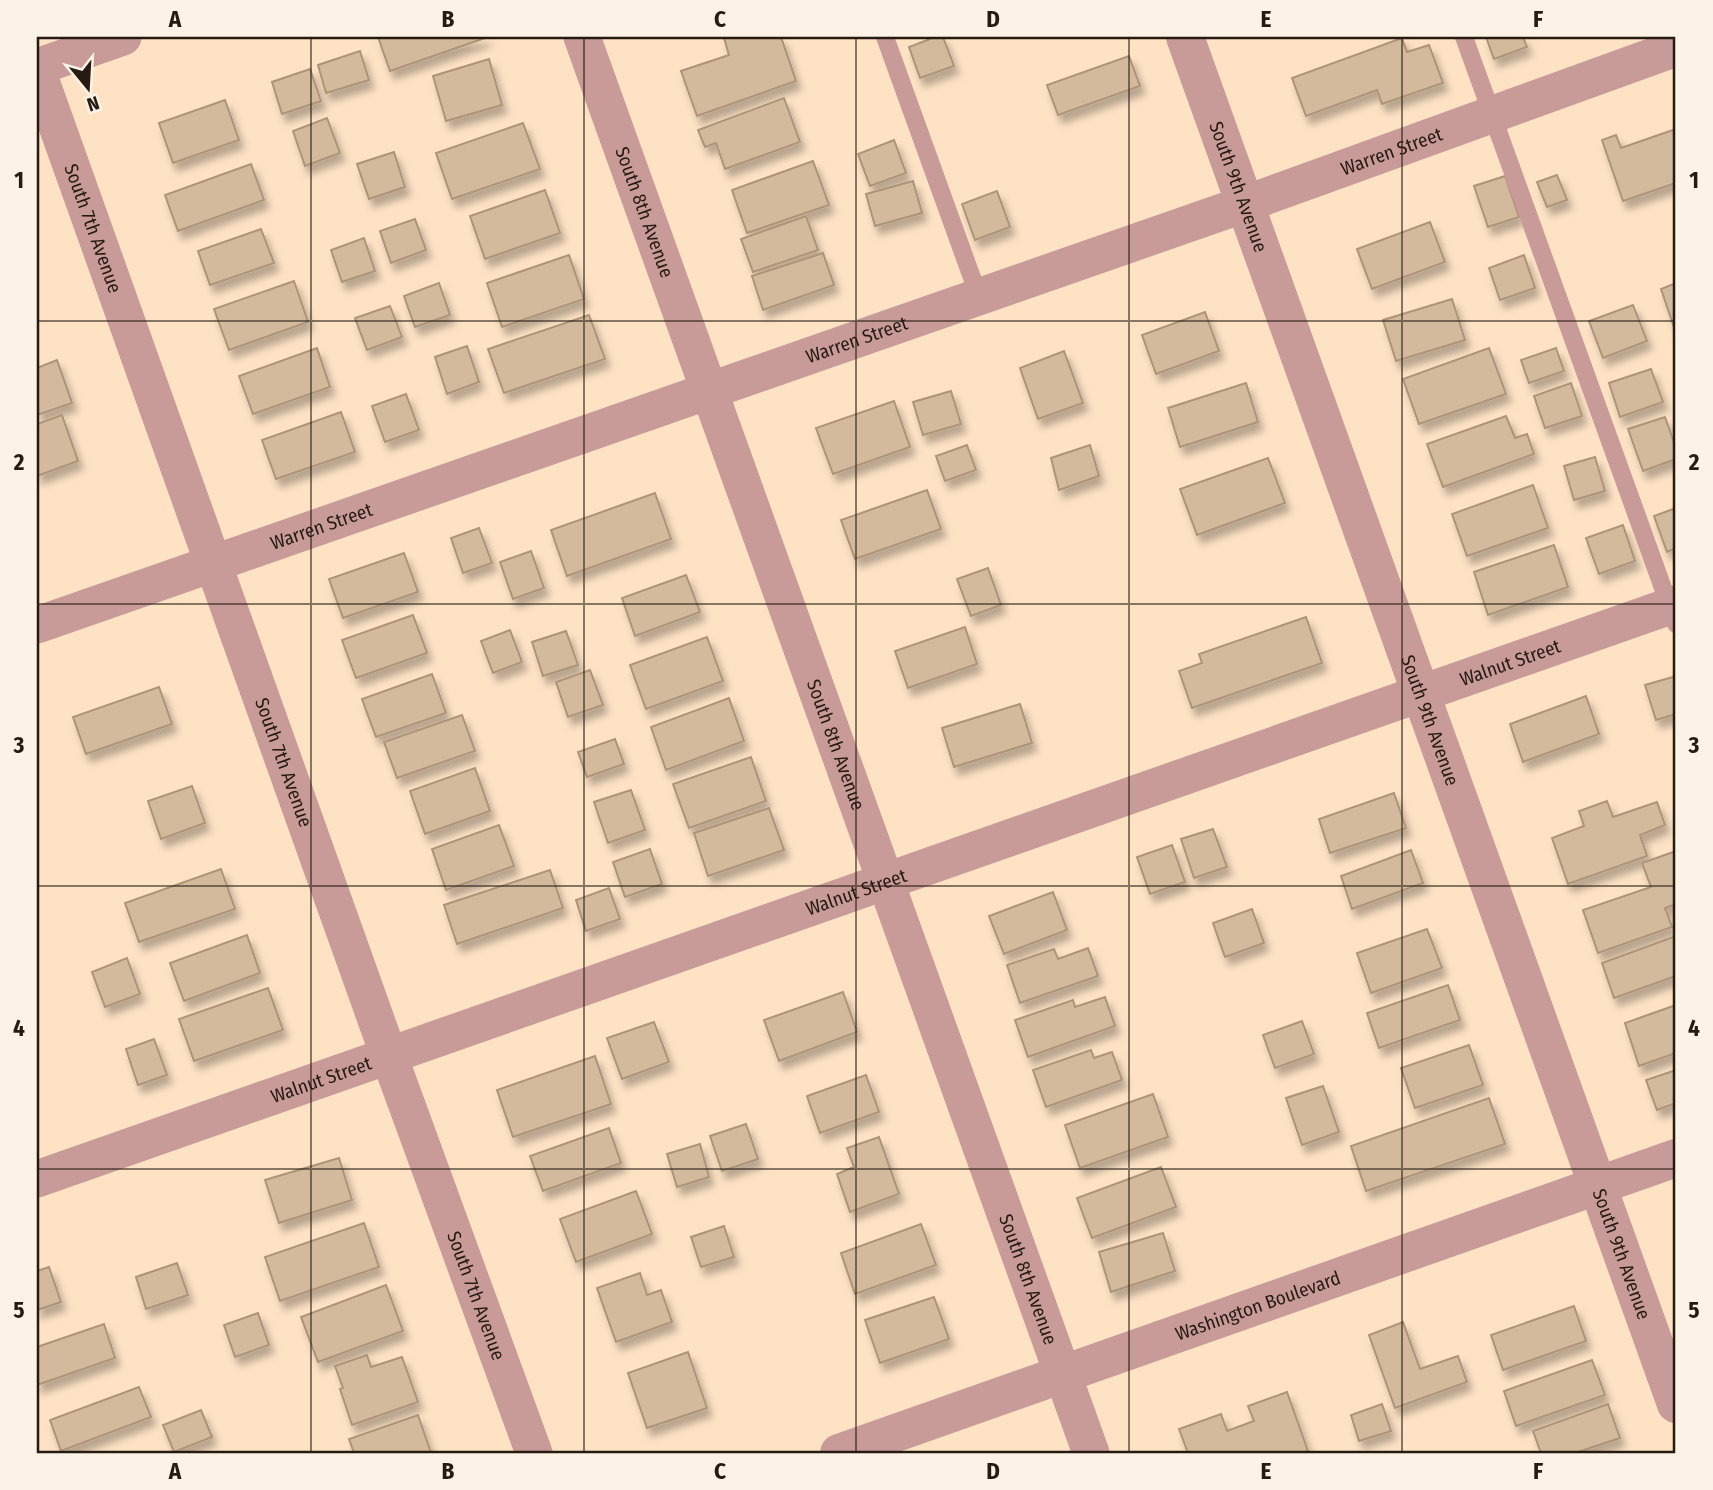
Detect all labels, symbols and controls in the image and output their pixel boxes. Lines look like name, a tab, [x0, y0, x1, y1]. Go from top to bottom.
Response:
text: A	[168, 5, 182, 33]
text: B	[442, 5, 455, 33]
text: C	[714, 5, 726, 33]
text: D	[986, 5, 1000, 33]
text: E	[1261, 5, 1272, 33]
text: F	[1533, 5, 1543, 33]
north arrow	[52, 52, 122, 122]
text: N	[84, 91, 102, 116]
street label: South 9th Avenue	[1205, 118, 1273, 255]
street label: Warren Street	[1338, 122, 1446, 180]
street label: South 8th Avenue	[611, 143, 679, 281]
street label: South 7th Avenue	[60, 160, 127, 296]
text: 1	[14, 166, 24, 194]
text: 1	[1689, 166, 1699, 194]
street label: Warren Street	[803, 311, 911, 368]
text: 2	[13, 448, 25, 476]
text: 2	[1688, 448, 1700, 476]
street label: Warren Street	[267, 497, 376, 554]
street label: Walnut Street	[1457, 634, 1564, 691]
street label: South 9th Avenue	[1396, 652, 1464, 789]
street label: South 8th Avenue	[802, 676, 870, 813]
street label: South 7th Avenue	[250, 694, 318, 830]
text: 3	[13, 731, 25, 759]
text: 3	[1688, 731, 1700, 759]
street label: Walnut Street	[803, 863, 910, 920]
text: 4	[13, 1014, 25, 1042]
text: 4	[1688, 1014, 1700, 1042]
street label: Walnut Street	[268, 1051, 375, 1108]
street label: South 9th Avenue	[1588, 1185, 1656, 1322]
street label: South 8th Avenue	[994, 1211, 1063, 1348]
street label: South 7th Avenue	[442, 1228, 511, 1363]
street label: Washington Boulevard	[1172, 1266, 1343, 1345]
text: 5	[13, 1296, 25, 1324]
text: 5	[1688, 1296, 1700, 1324]
text: A	[168, 1457, 182, 1485]
text: B	[442, 1457, 455, 1485]
text: C	[714, 1457, 726, 1485]
text: D	[986, 1457, 1000, 1485]
text: E	[1261, 1457, 1272, 1485]
text: F	[1533, 1457, 1543, 1485]

